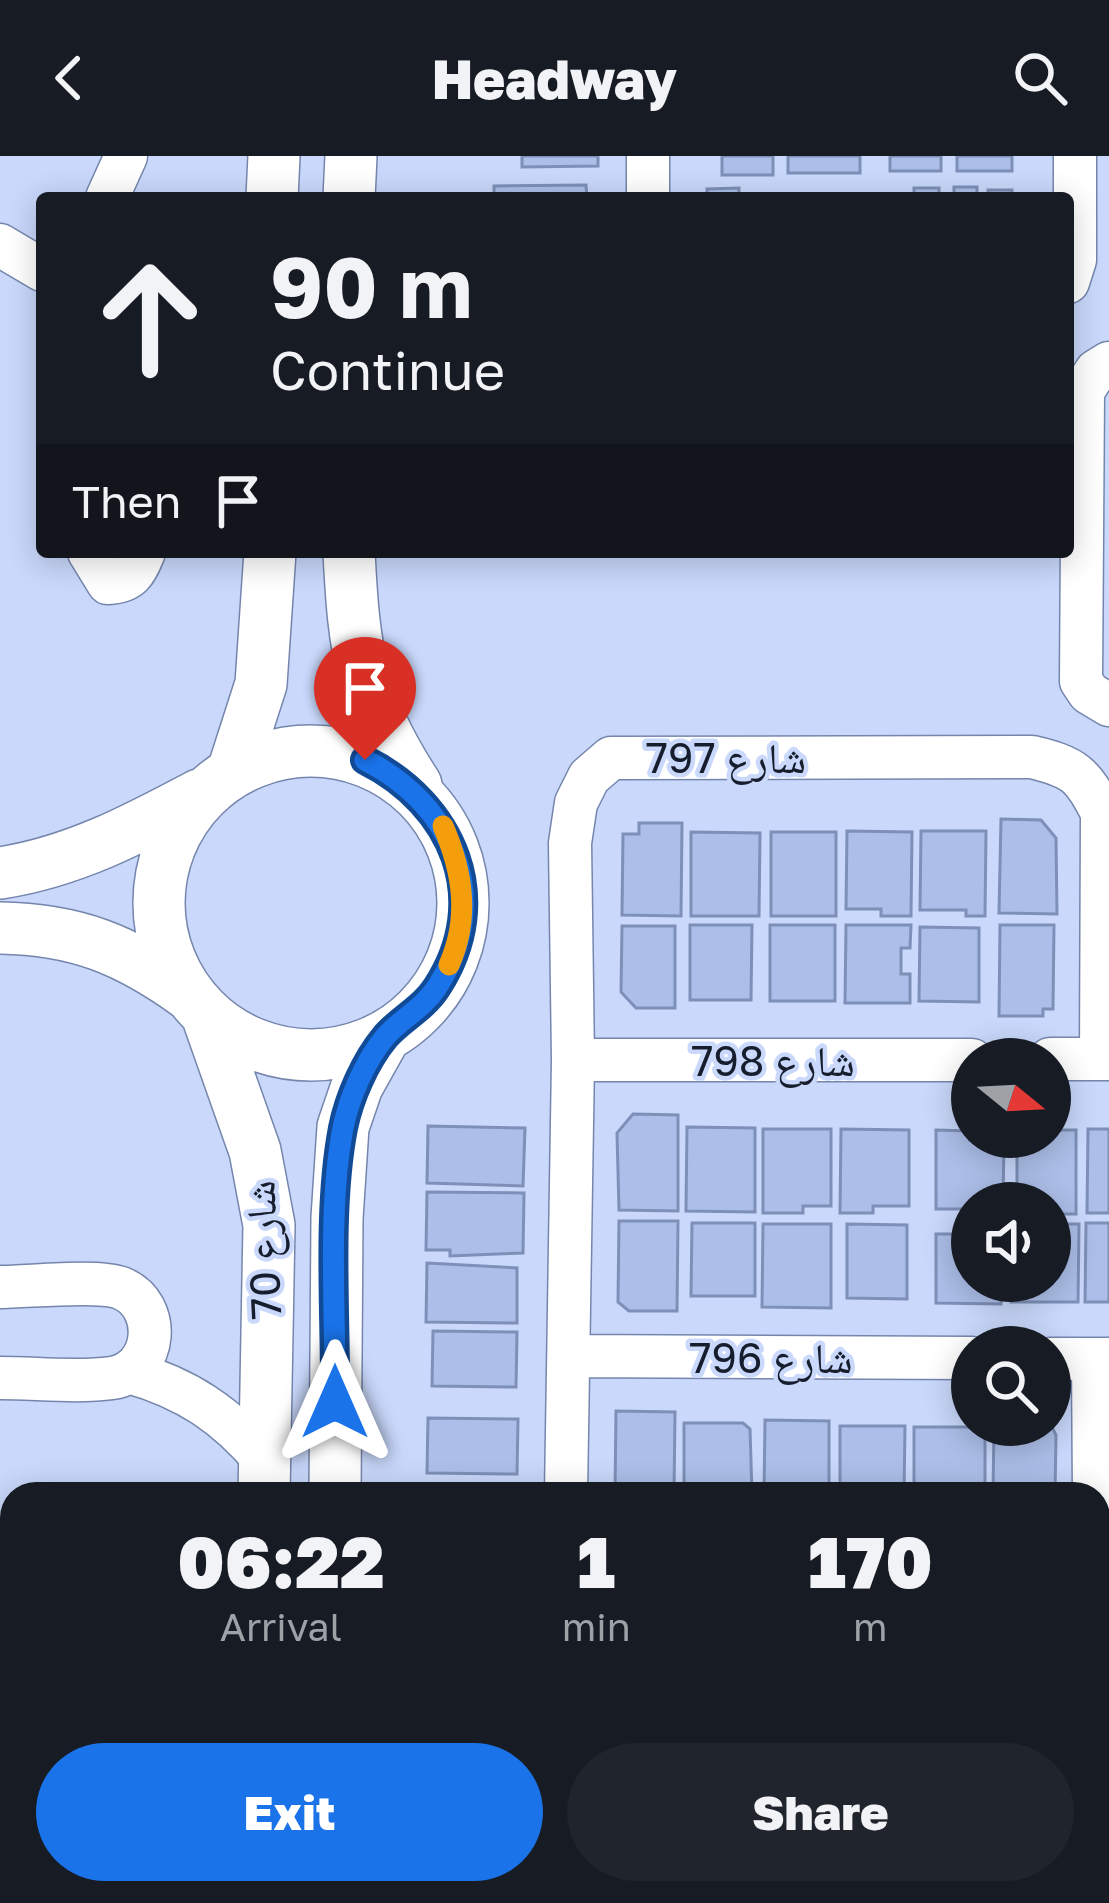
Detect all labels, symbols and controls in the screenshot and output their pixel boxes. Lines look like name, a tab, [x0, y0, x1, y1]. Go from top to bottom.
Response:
icon: back	[36, 45, 102, 111]
icon: search	[1007, 45, 1073, 111]
text: Headway	[432, 46, 677, 111]
text: 90 m	[270, 236, 472, 336]
icon: ahead	[72, 240, 228, 396]
text: Continue	[270, 337, 505, 402]
icon: arrive	[205, 468, 271, 534]
text: Then	[72, 474, 181, 528]
pin	[314, 637, 416, 760]
icon: arrive	[332, 655, 398, 721]
street label: شارع 797	[646, 732, 806, 785]
street label: شارع 798	[691, 1035, 855, 1088]
north arrow	[951, 1038, 1071, 1158]
map controls	[951, 1038, 1071, 1446]
street label: شارع 70	[233, 1179, 294, 1321]
button: sound	[951, 1182, 1071, 1302]
button: search	[951, 1326, 1071, 1446]
street label: شارع 796	[689, 1332, 853, 1385]
position arrow	[272, 1339, 398, 1465]
text: 06:22	[177, 1517, 385, 1604]
text: 1	[577, 1517, 615, 1604]
text: 170	[808, 1517, 933, 1604]
text: Arrival	[220, 1603, 342, 1650]
text: min	[562, 1603, 631, 1650]
text: m	[853, 1603, 888, 1650]
button: Exit	[36, 1743, 543, 1881]
button: Share	[567, 1743, 1074, 1881]

